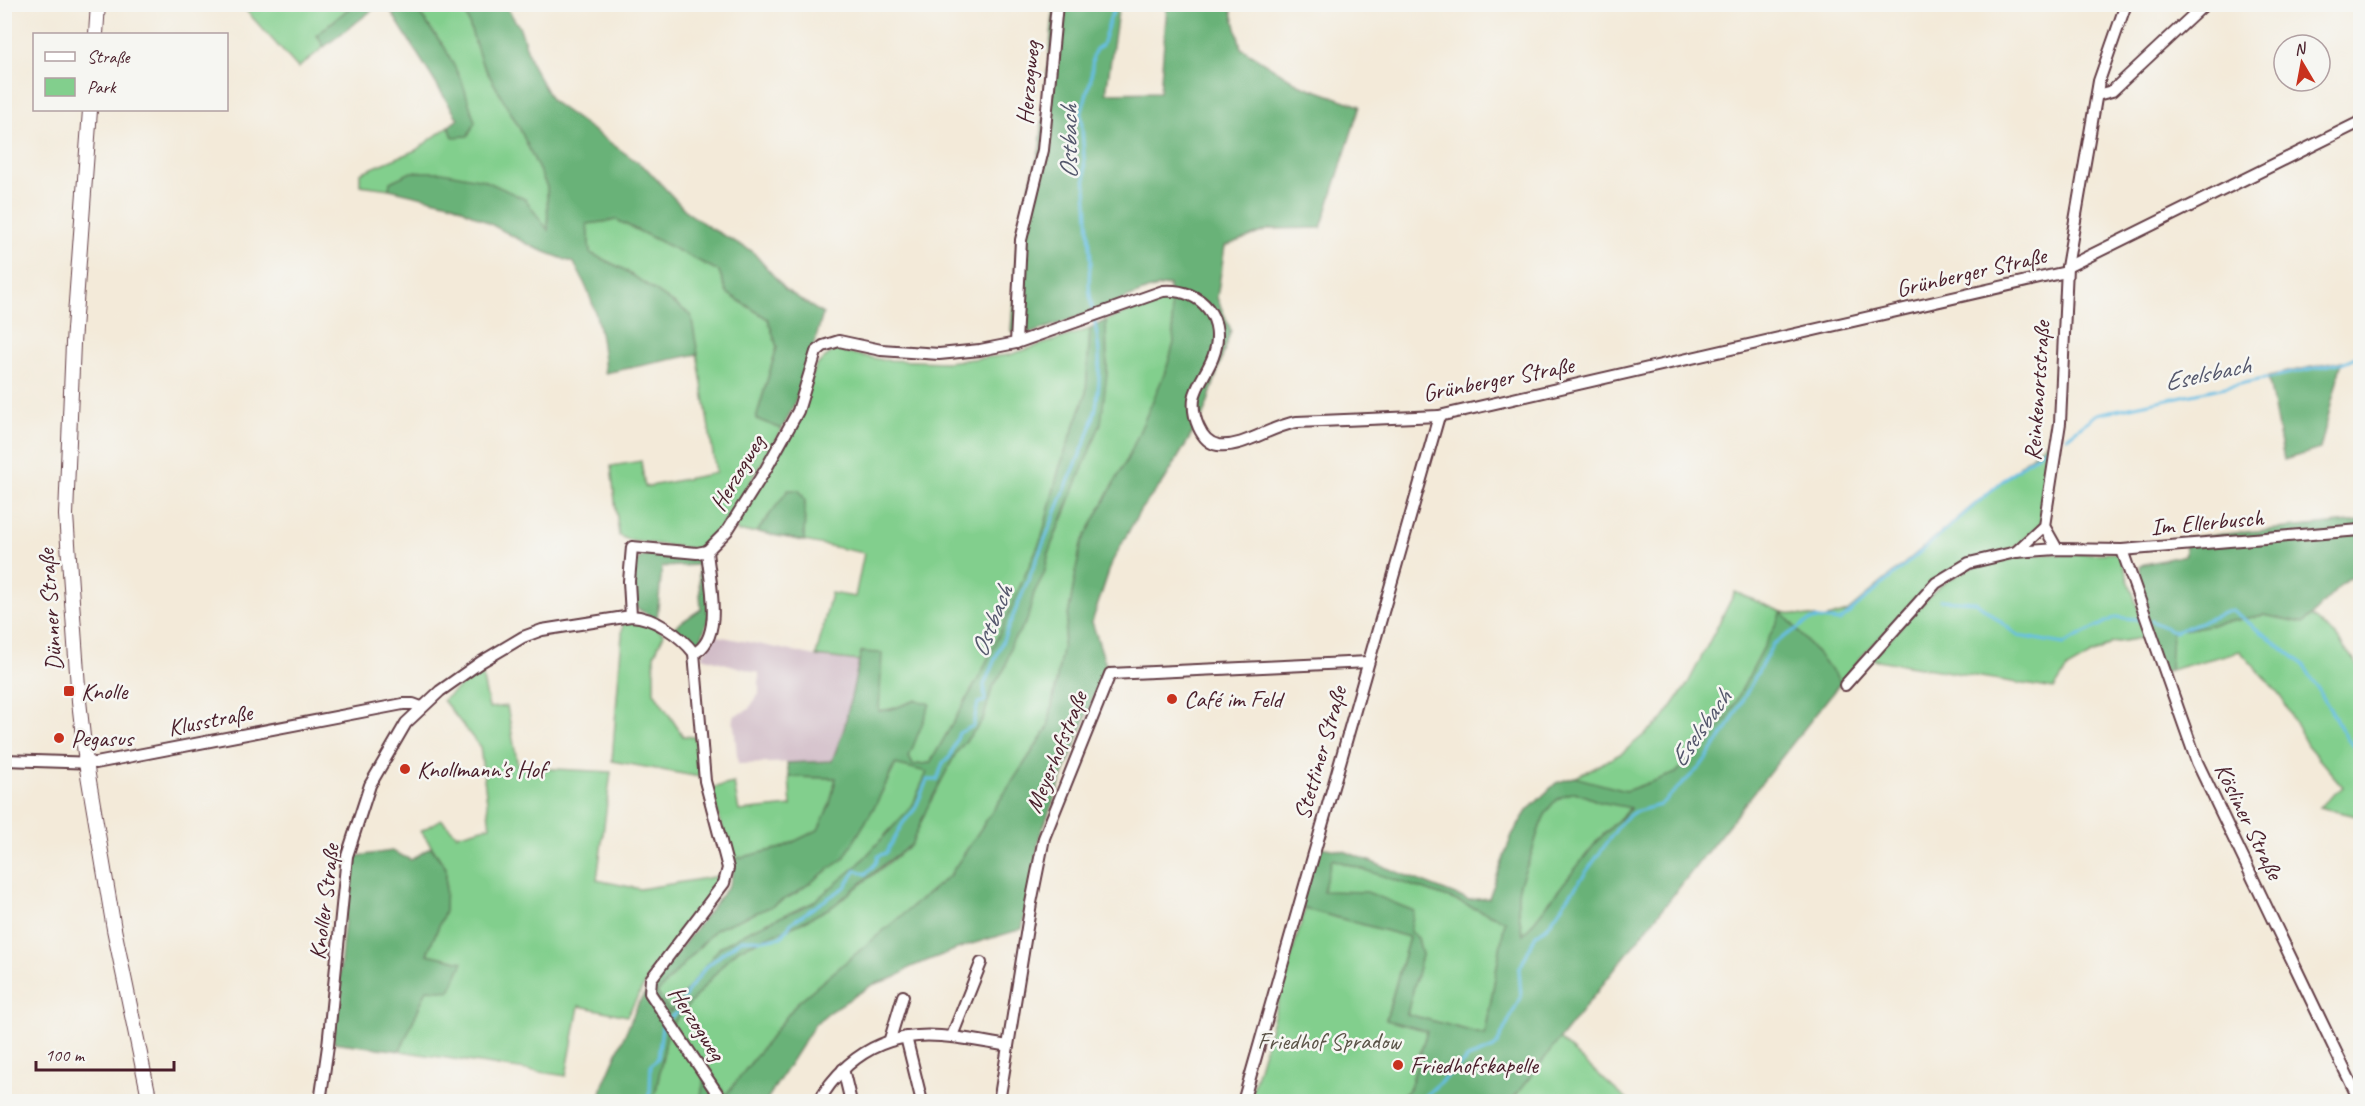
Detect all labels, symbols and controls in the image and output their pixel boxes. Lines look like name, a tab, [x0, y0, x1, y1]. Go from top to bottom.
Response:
legend	[33, 33, 228, 111]
north arrow	[2272, 33, 2332, 93]
street label: Herzogweg	[1009, 38, 1047, 126]
text: N	[2293, 38, 2309, 60]
text: Straße	[87, 46, 131, 68]
text: Park	[87, 76, 117, 98]
water label: Ostbach	[1052, 103, 1085, 179]
street label: Grünberger Straße	[1893, 240, 2051, 304]
street label: Reinkenortstraße	[2017, 318, 2057, 462]
water label: Eselsbach	[2161, 348, 2255, 399]
street label: Grünberger Straße	[1420, 349, 1578, 408]
street label: Herzogweg	[703, 427, 773, 516]
street label: Im Ellerbusch	[2149, 502, 2266, 542]
street label: Dünner Straße	[31, 546, 69, 672]
water label: Ostbach	[962, 579, 1022, 662]
place label: Knolle	[81, 676, 129, 706]
street label: Stettiner Straße	[1287, 681, 1354, 823]
water label: Eselsbach	[1662, 681, 1740, 773]
marker: Knolle	[62, 684, 76, 698]
place label: Café im Feld	[1184, 684, 1285, 714]
street label: Meyerhofstraße	[1018, 685, 1095, 817]
marker: Café im Feld	[1165, 692, 1179, 706]
street label: Klusstraße	[165, 697, 257, 743]
place label: Pegasus	[71, 723, 135, 753]
marker: Pegasus	[52, 731, 66, 745]
place label: Knollmann's Hof	[417, 754, 551, 784]
street label: Kösliner Straße	[2208, 758, 2291, 886]
marker: Knollmann's Hof	[398, 762, 412, 776]
street label: Knoller Straße	[302, 840, 346, 961]
street label: Herzogweg	[662, 980, 734, 1068]
park label: Friedhof Spradow	[1257, 1026, 1402, 1056]
scale bar	[36, 1034, 174, 1072]
text: 100 m	[45, 1044, 86, 1066]
place label: Friedhofskapelle	[1410, 1050, 1540, 1080]
marker: Friedhofskapelle	[1391, 1058, 1405, 1072]

